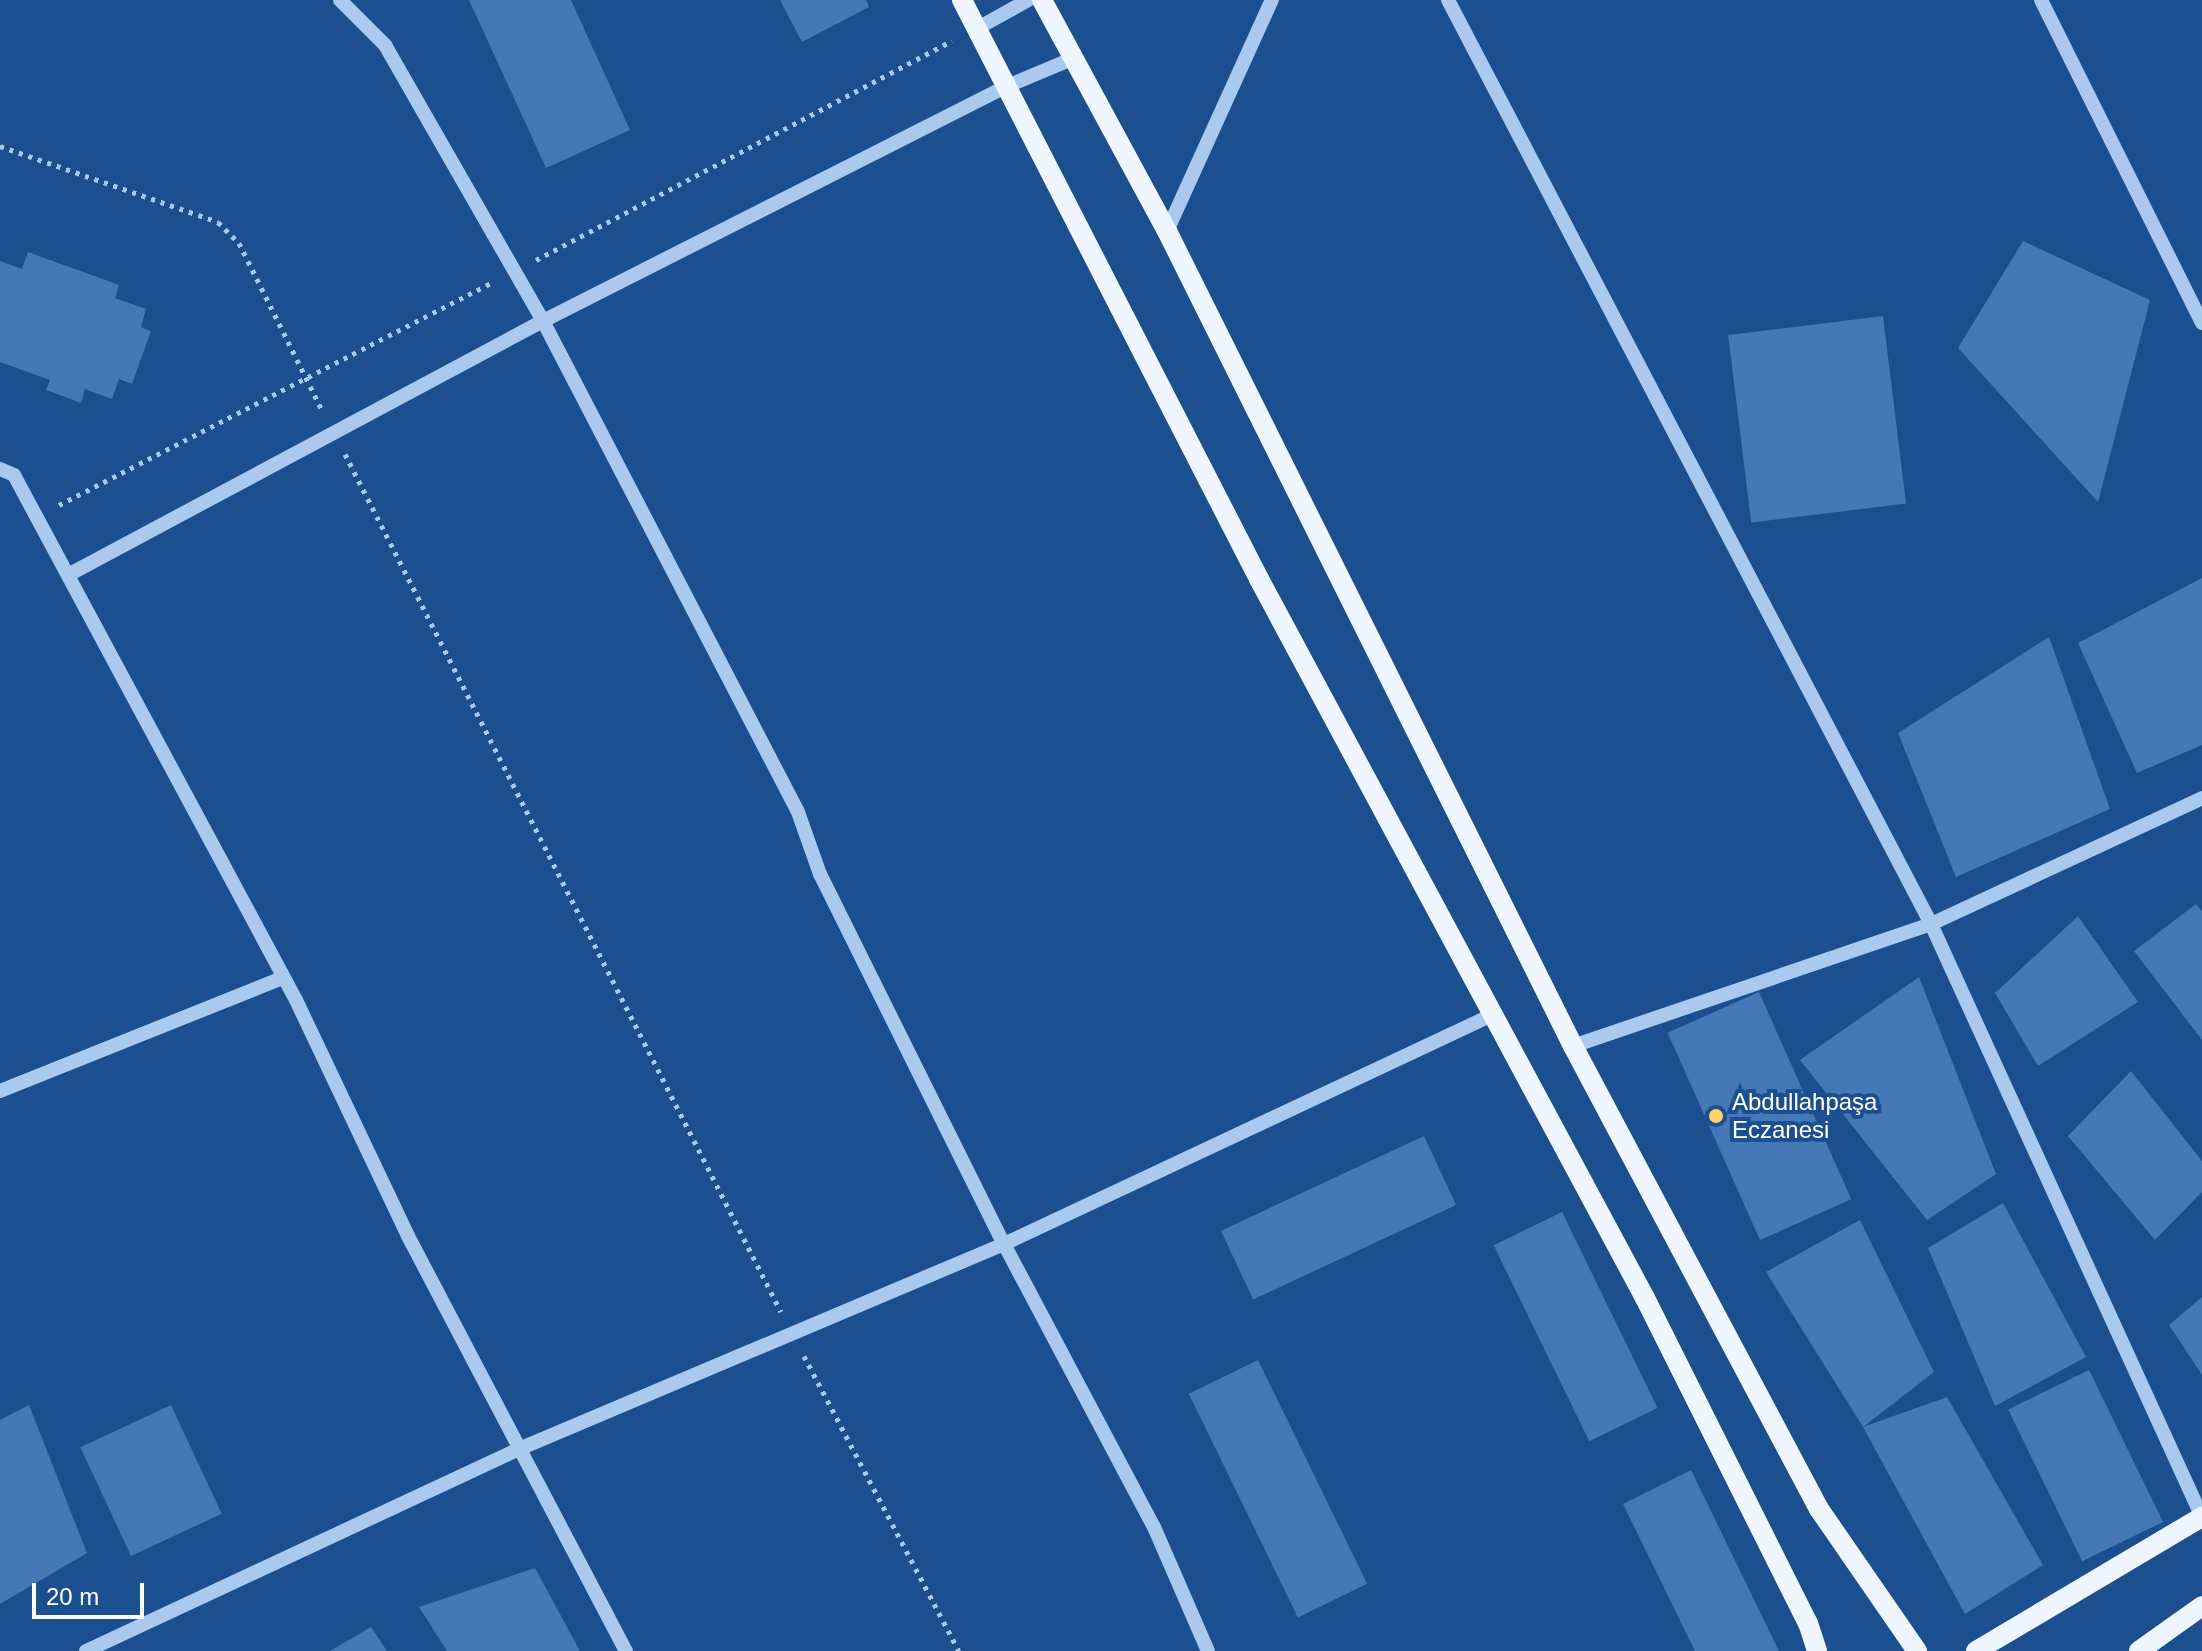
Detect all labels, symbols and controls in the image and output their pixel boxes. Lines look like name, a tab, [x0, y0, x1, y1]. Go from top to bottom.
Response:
place label: Abdullahpaşa Eczanesi	[1732, 1088, 1877, 1144]
marker: Abdullahpaşa Eczanesi	[1707, 1107, 1725, 1125]
scale bar	[36, 1567, 148, 1617]
text: 20 m	[46, 1583, 99, 1610]

